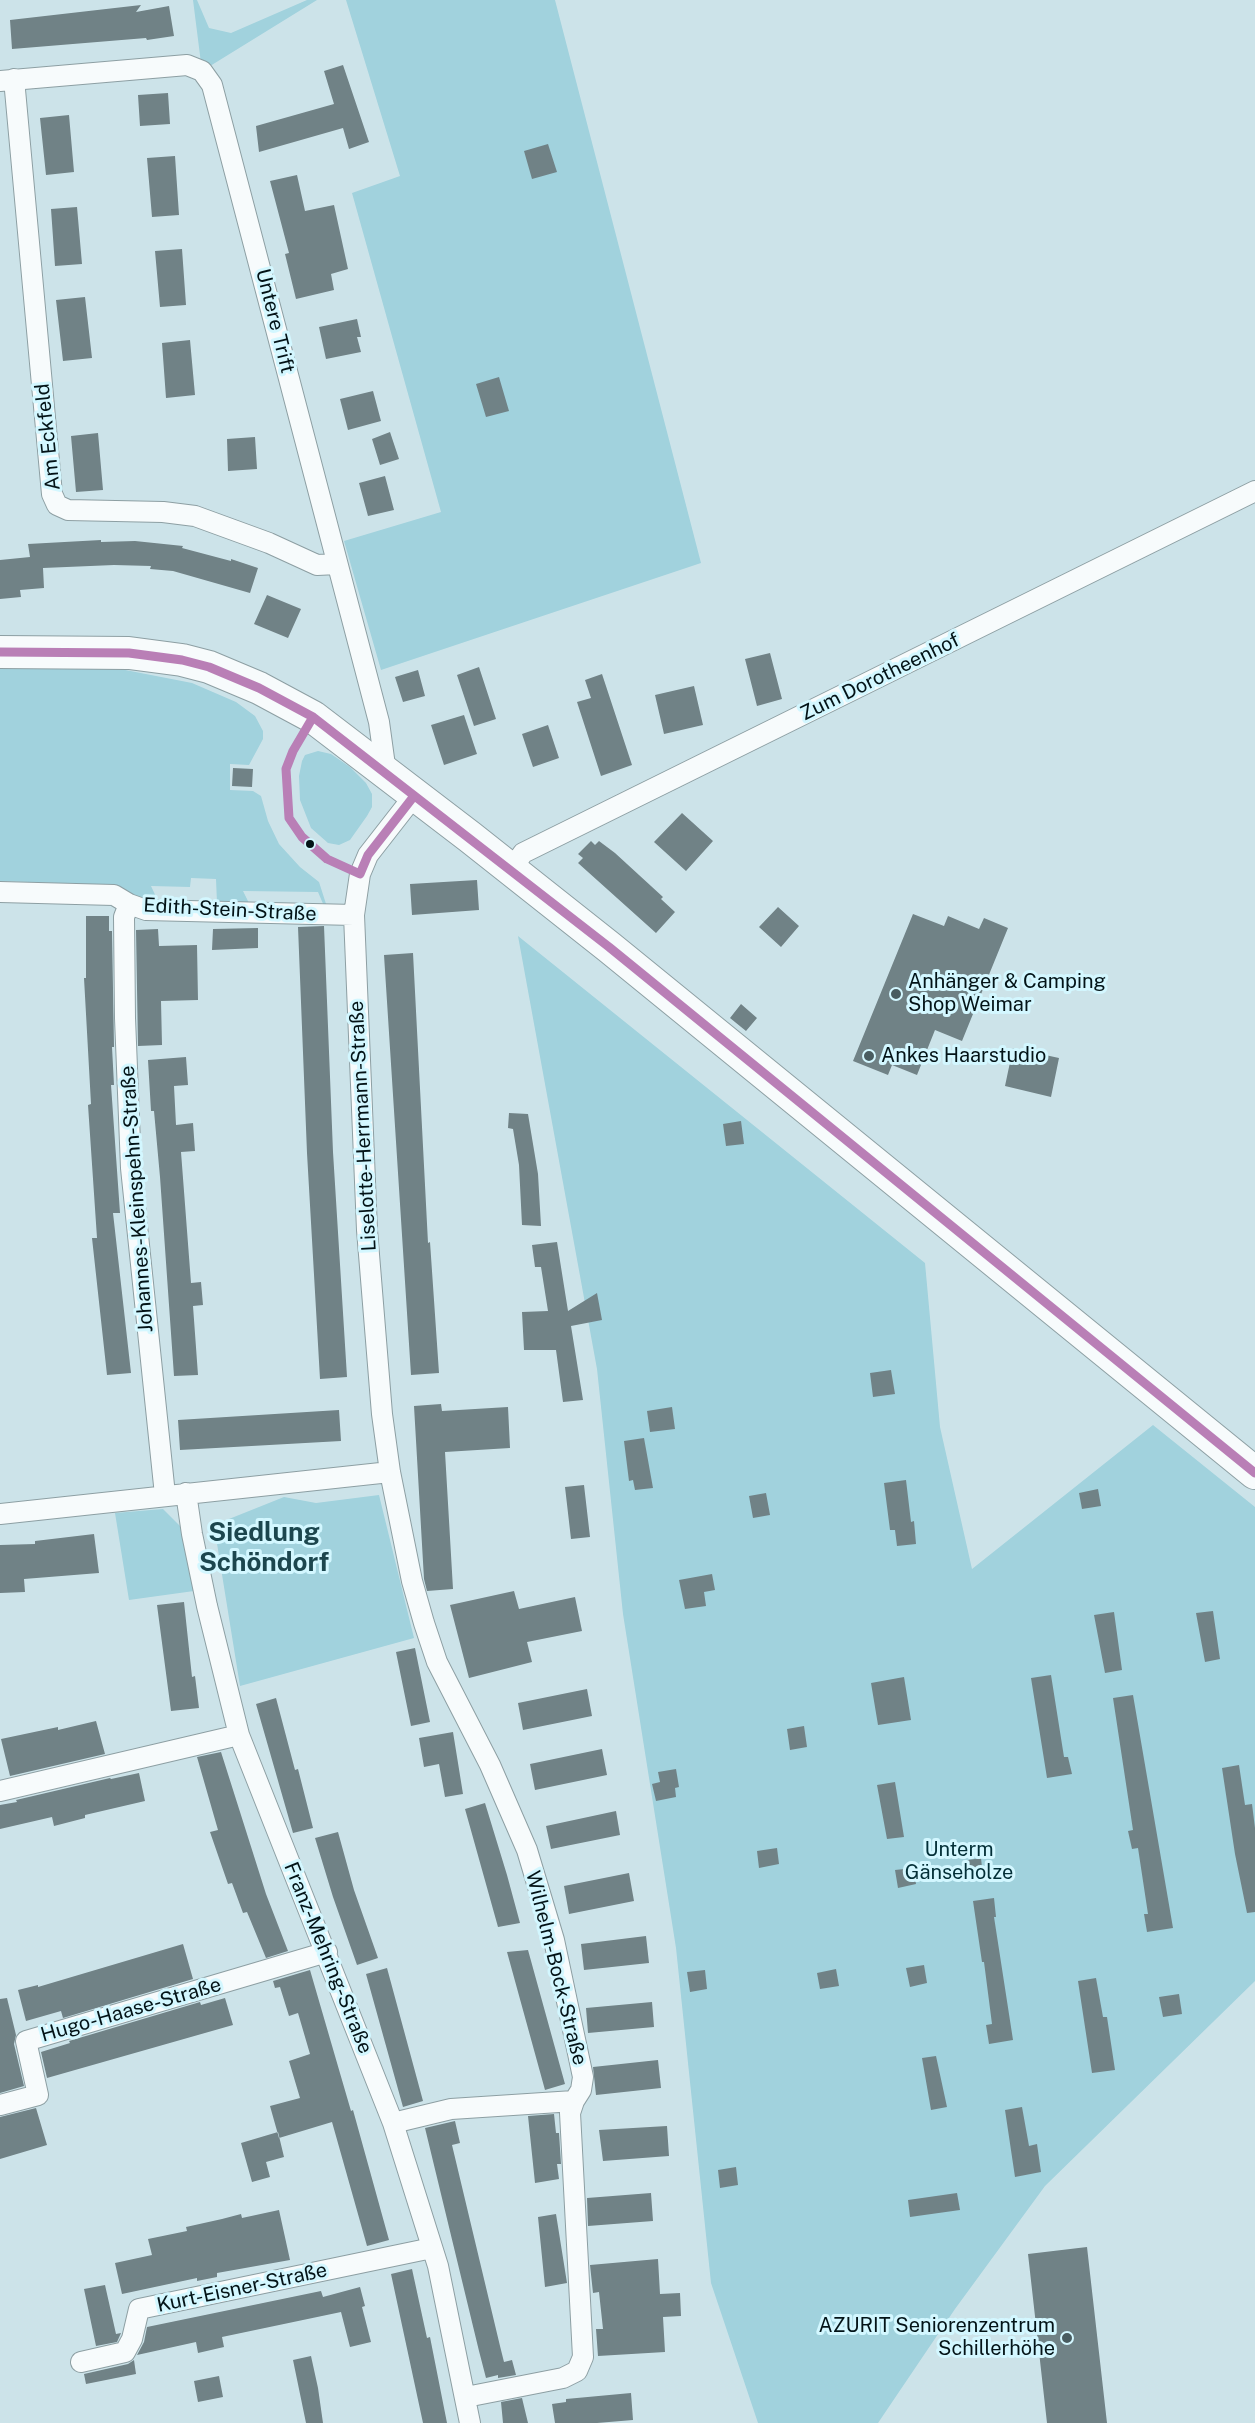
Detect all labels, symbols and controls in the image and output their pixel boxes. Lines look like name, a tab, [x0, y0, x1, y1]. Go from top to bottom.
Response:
street label: Untere Trift	[250, 266, 300, 376]
street label: Am Eckfeld	[30, 382, 66, 492]
street label: Zum Dorotheenhof	[796, 628, 964, 726]
unlabelled marker	[304, 838, 316, 850]
street label: Edith-Stein-Straße	[143, 893, 317, 927]
place label: Anhänger & Camping Shop Weimar	[908, 970, 1106, 1017]
marker: Anhänger & Camping Shop Weimar	[889, 987, 903, 1001]
street label: Liselotte-Herrmann-Straße	[344, 1000, 382, 1252]
place label: Ankes Haarstudio	[881, 1044, 1046, 1068]
marker: Ankes Haarstudio	[862, 1049, 876, 1063]
street label: Johannes-Kleinspehn-Straße	[116, 1065, 158, 1333]
district label: Siedlung Schöndorf	[199, 1517, 329, 1578]
park label: Unterm Gänseholze	[905, 1838, 1013, 1885]
street label: Franz-Mehring-Straße	[279, 1859, 377, 2057]
street label: Wilhelm-Bock-Straße	[520, 1868, 592, 2068]
street label: Hugo-Haase-Straße	[38, 1973, 224, 2047]
street label: Kurt-Eisner-Straße	[155, 2258, 329, 2318]
place label: AZURIT Seniorenzentrum Schillerhöhe	[818, 2314, 1055, 2361]
marker: AZURIT Seniorenzentrum Schillerhöhe	[1060, 2331, 1074, 2345]

